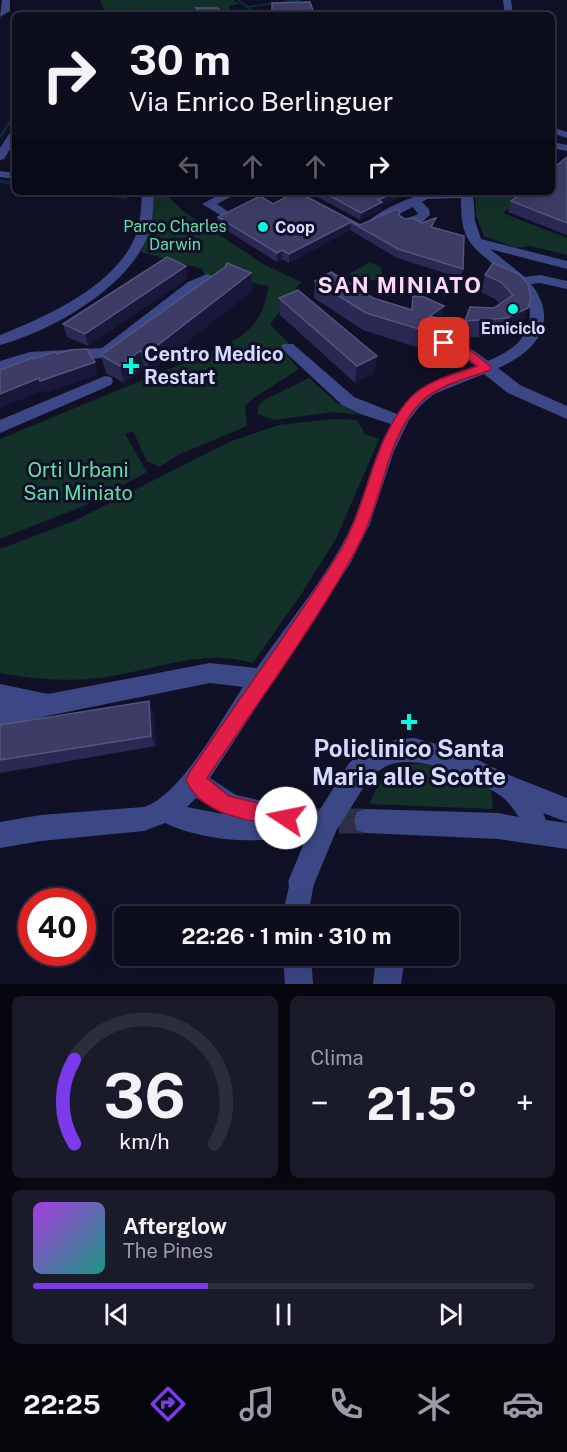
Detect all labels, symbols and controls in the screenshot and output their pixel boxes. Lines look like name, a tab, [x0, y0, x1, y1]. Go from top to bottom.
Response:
text: 30 m	[129, 35, 231, 84]
icon: right	[30, 36, 108, 114]
text: Via Enrico Berlinguer	[129, 85, 393, 117]
icon: left	[173, 150, 206, 183]
icon: ahead	[236, 150, 269, 183]
icon: ahead	[299, 150, 332, 183]
icon: right	[362, 150, 395, 183]
park label: Parco Charles Darwin	[123, 217, 227, 254]
place label: Coop	[275, 218, 315, 237]
marker: Coop	[256, 220, 270, 234]
district label: SAN MINIATO	[318, 272, 482, 298]
marker: Emiciclo	[506, 302, 520, 316]
pin	[418, 317, 469, 368]
place label: Emiciclo	[481, 319, 545, 338]
icon: arrive	[427, 326, 460, 359]
place label: Centro Medico Restart	[144, 342, 284, 389]
marker: Centro Medico Restart	[122, 357, 140, 375]
park label: Orti Urbani San Miniato	[23, 458, 133, 505]
marker: Policlinico Santa Maria alle Scotte	[400, 713, 418, 731]
place label: Policlinico Santa Maria alle Scotte	[312, 734, 506, 790]
position arrow	[254, 786, 318, 850]
speed limit sign: 40	[18, 888, 96, 966]
text: 22:26 · 1 min · 310 m	[182, 923, 391, 949]
text: Clima	[311, 1046, 364, 1070]
text: 36	[103, 1059, 186, 1132]
text: 21.5°	[366, 1077, 478, 1130]
text: −	[311, 1084, 329, 1122]
text: +	[516, 1084, 534, 1122]
text: km/h	[120, 1129, 170, 1154]
text: Afterglow	[123, 1213, 227, 1239]
text: The Pines	[123, 1239, 213, 1263]
icon: previous	[100, 1298, 133, 1331]
icon: pause	[267, 1298, 300, 1331]
icon: next	[434, 1298, 467, 1331]
icon: directions	[147, 1383, 189, 1425]
icon: music	[236, 1383, 278, 1425]
icon: phone	[325, 1383, 367, 1425]
icon: climate	[413, 1383, 455, 1425]
icon: car	[502, 1383, 544, 1425]
text: 22:25	[23, 1388, 101, 1420]

